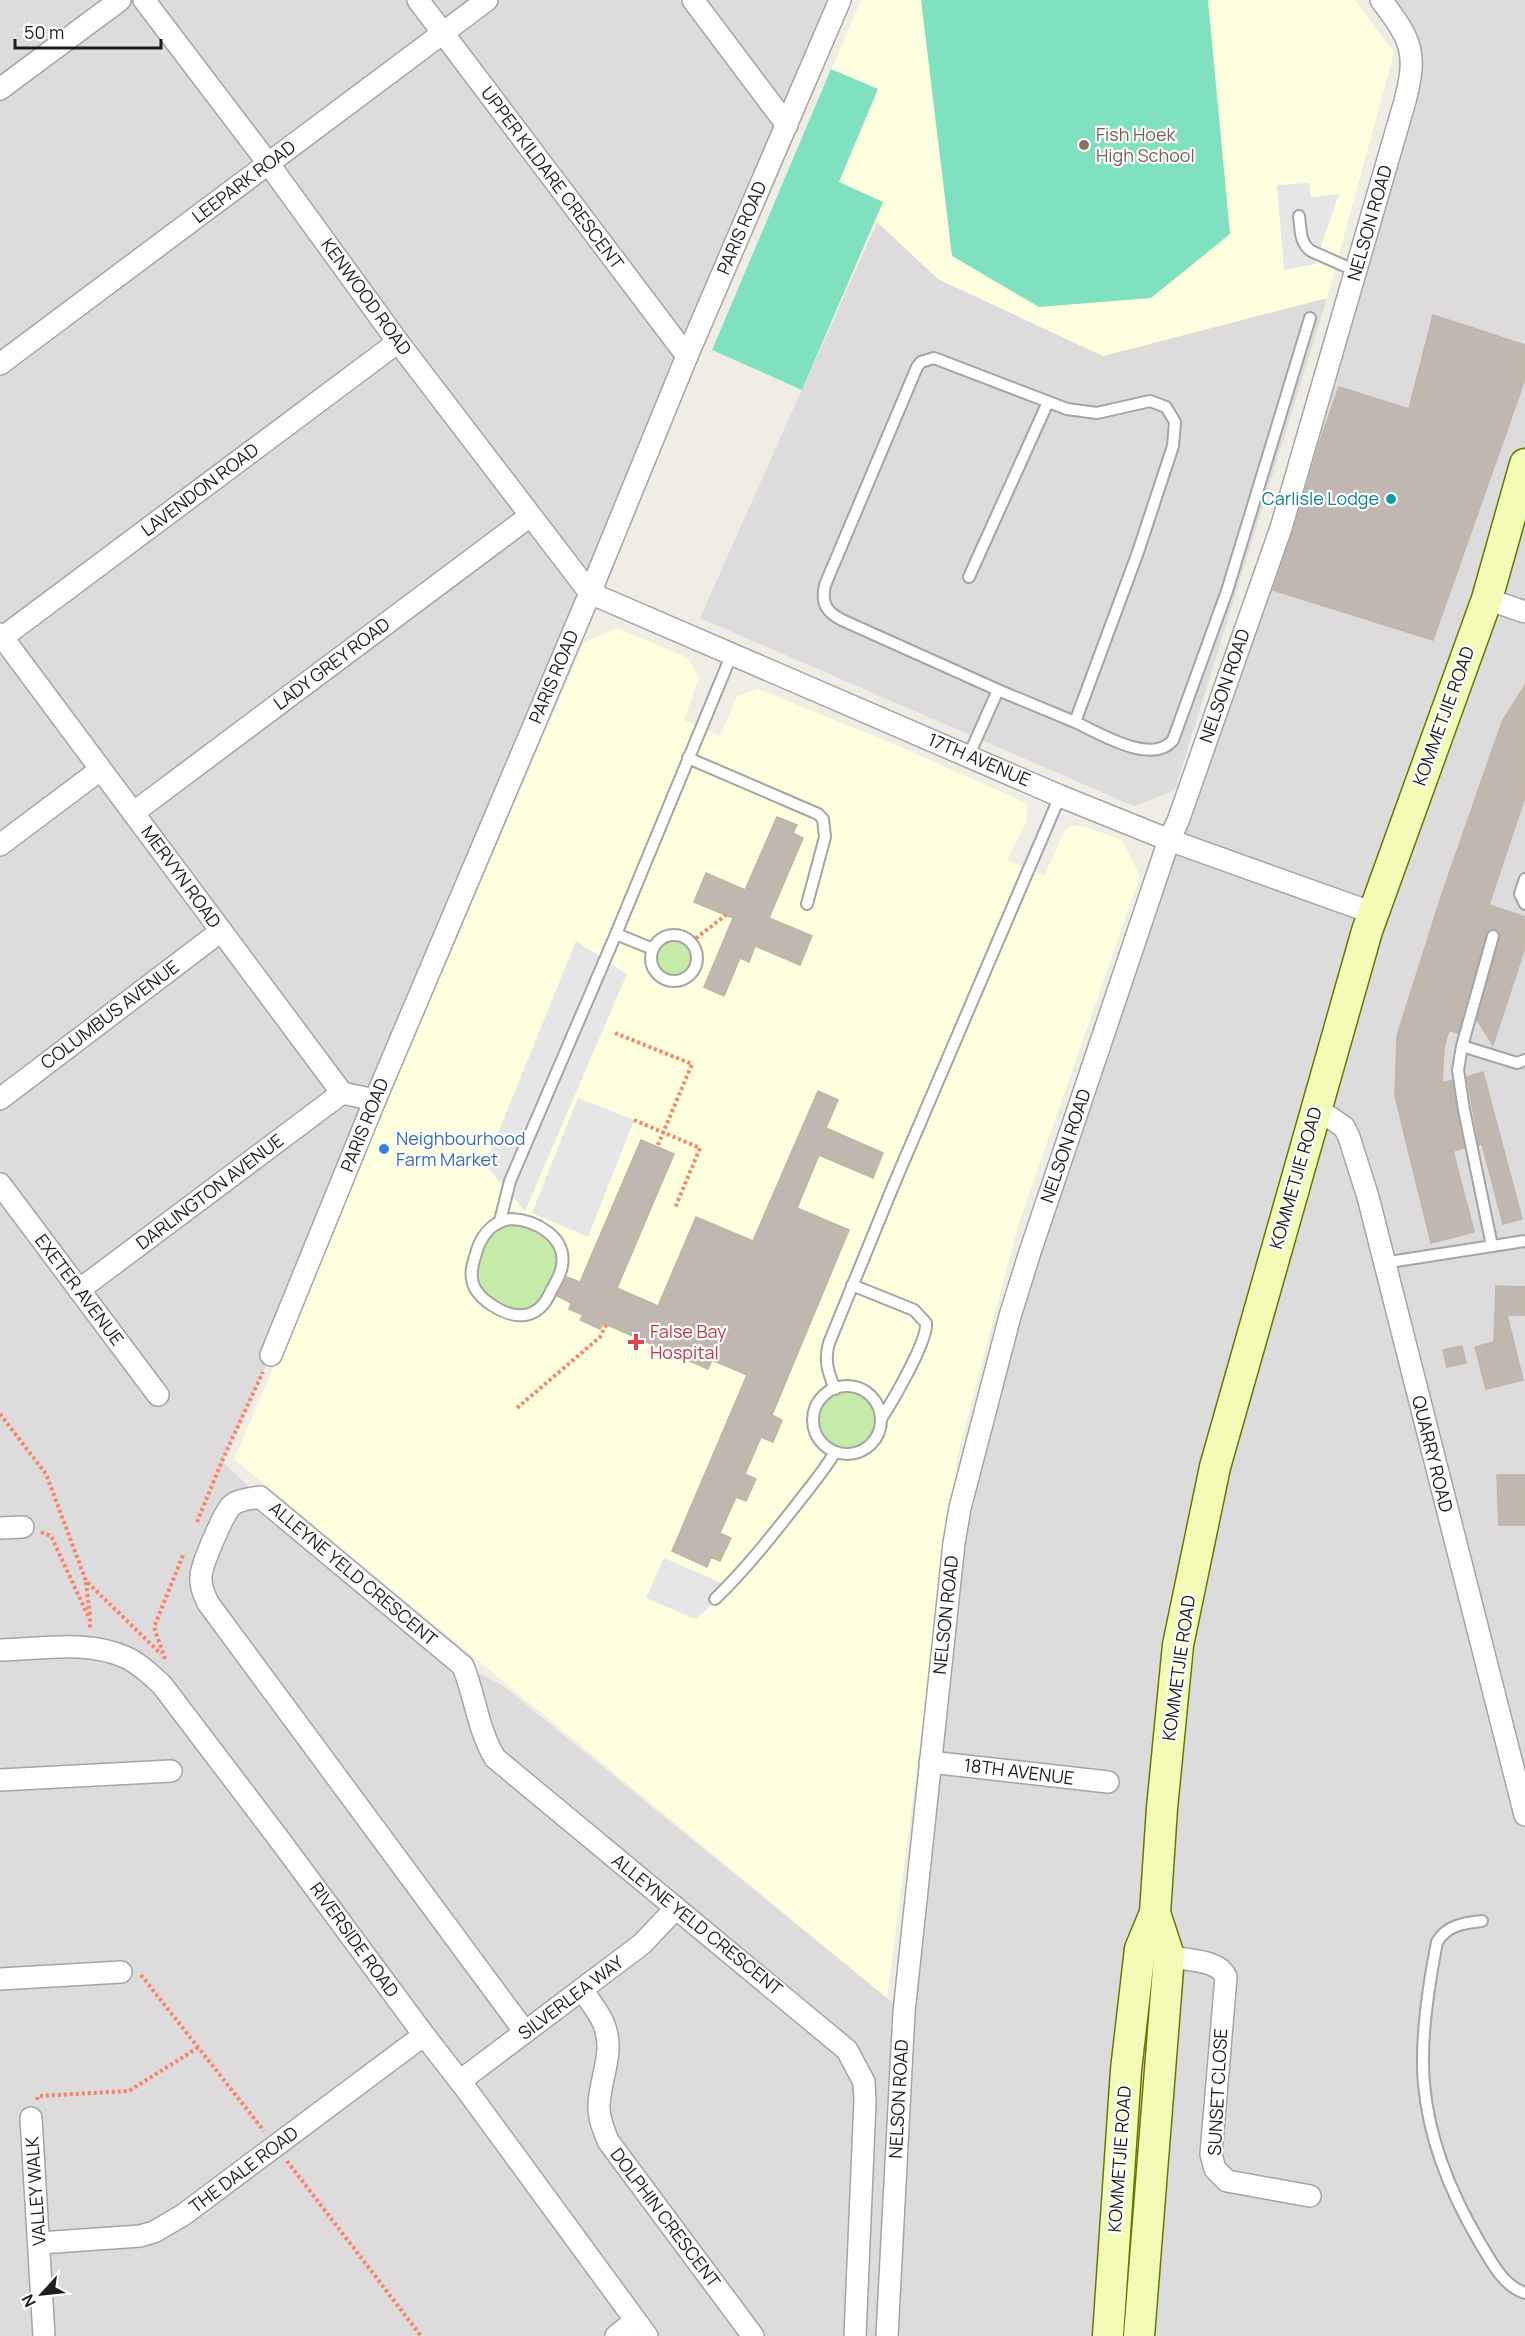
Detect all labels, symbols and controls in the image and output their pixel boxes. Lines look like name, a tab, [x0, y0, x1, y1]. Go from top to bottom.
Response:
scale bar	[15, 12, 160, 50]
text: 50 m	[24, 20, 64, 44]
street label: UPPER KILDARE CRESCENT	[476, 81, 630, 274]
place label: Fish Hoek High School	[1096, 122, 1195, 167]
street label: LEEPARK ROAD	[187, 134, 300, 228]
marker: Fish Hoek High School	[1077, 138, 1091, 152]
street label: NELSON ROAD	[1341, 162, 1397, 283]
street label: PARIS ROAD	[711, 177, 771, 278]
street label: KENWOOD ROAD	[316, 233, 417, 360]
street label: LAVENDON ROAD	[136, 437, 263, 541]
place label: Carlisle Lodge	[1262, 486, 1379, 510]
marker: Carlisle Lodge	[1384, 492, 1398, 506]
street label: LADY GREY ROAD	[268, 612, 394, 715]
street label: NELSON ROAD	[1193, 625, 1255, 746]
street label: PARIS ROAD	[523, 626, 583, 727]
street label: KOMMETJIE ROAD	[1407, 643, 1479, 789]
street label: 17TH AVENUE	[924, 727, 1034, 791]
street label: MERVYN ROAD	[137, 820, 227, 932]
street label: COLUMBUS AVENUE	[35, 954, 183, 1074]
street label: PARIS ROAD	[334, 1074, 394, 1175]
street label: NELSON ROAD	[1034, 1085, 1096, 1206]
street label: KOMMETJIE ROAD	[1263, 1104, 1327, 1252]
place label: Neighbourhood Farm Market	[396, 1126, 526, 1171]
street label: DARLINGTON AVENUE	[131, 1128, 288, 1255]
marker: Neighbourhood Farm Market	[377, 1142, 391, 1156]
street label: EXETER AVENUE	[30, 1229, 130, 1350]
place label: False Bay Hospital	[650, 1319, 727, 1364]
marker: False Bay Hospital	[627, 1333, 645, 1351]
street label: QUARRY ROAD	[1407, 1393, 1459, 1515]
street label: ALLEYNE YELD CRESCENT	[264, 1496, 443, 1651]
street label: NELSON ROAD	[927, 1554, 963, 1675]
street label: KOMMETJIE ROAD	[1156, 1593, 1200, 1742]
street label: 18TH AVENUE	[963, 1752, 1075, 1790]
street label: ALLEYNE YELD CRESCENT	[607, 1848, 788, 2001]
street label: RIVERSIDE ROAD	[305, 1877, 405, 2002]
street label: SILVERLEA WAY	[513, 1949, 629, 2045]
street label: SUNSET CLOSE	[1202, 2028, 1232, 2156]
street label: NELSON ROAD	[883, 2039, 913, 2159]
street label: KOMMETJIE ROAD	[1102, 2085, 1136, 2233]
street label: THE DALE ROAD	[184, 2120, 303, 2218]
street label: VALLEY WALK	[19, 2135, 51, 2246]
street label: DOLPHIN CRESCENT	[605, 2143, 726, 2292]
north arrow	[12, 2264, 72, 2324]
text: N	[16, 2291, 41, 2311]

